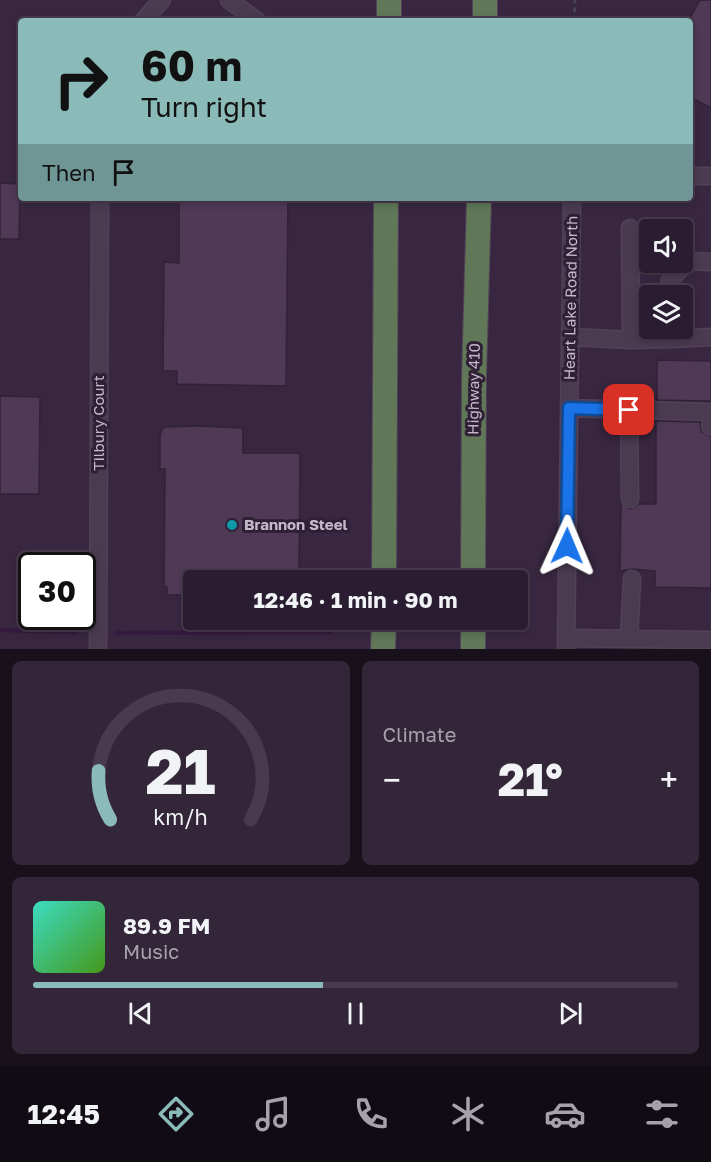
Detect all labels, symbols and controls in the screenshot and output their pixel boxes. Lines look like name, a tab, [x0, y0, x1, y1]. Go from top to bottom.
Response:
text: 60 m	[141, 40, 242, 90]
icon: right	[42, 42, 120, 120]
text: Turn right	[141, 91, 267, 123]
icon: arrive	[107, 156, 140, 189]
text: Then	[42, 159, 95, 186]
street label: Heart Lake Road North	[560, 216, 580, 380]
map controls	[639, 219, 693, 339]
button: sound	[639, 219, 693, 273]
button: layers	[639, 285, 693, 339]
street label: Highway 410	[463, 343, 483, 435]
street label: Tilbury Court	[89, 375, 107, 471]
pin	[603, 384, 654, 435]
icon: arrive	[612, 393, 645, 426]
position arrow	[535, 514, 599, 578]
place label: Brannon Steel	[244, 515, 348, 533]
marker: Brannon Steel	[225, 518, 239, 532]
speed limit sign: 30	[18, 552, 96, 630]
text: 12:46 · 1 min · 90 m	[253, 586, 458, 613]
text: Climate	[383, 722, 456, 746]
text: 21	[146, 733, 216, 808]
text: 21°	[498, 752, 563, 806]
text: −	[383, 760, 401, 799]
text: +	[660, 760, 678, 799]
text: km/h	[153, 804, 208, 830]
text: 89.9 FM	[123, 912, 210, 939]
text: Music	[123, 939, 179, 963]
icon: previous	[124, 997, 157, 1030]
icon: pause	[339, 997, 372, 1030]
icon: next	[554, 997, 587, 1030]
icon: directions	[155, 1093, 197, 1135]
icon: music	[252, 1093, 294, 1135]
icon: phone	[350, 1093, 392, 1135]
icon: climate	[447, 1093, 489, 1135]
icon: car	[544, 1093, 586, 1135]
icon: filters	[641, 1093, 683, 1135]
text: 12:45	[28, 1098, 100, 1130]

